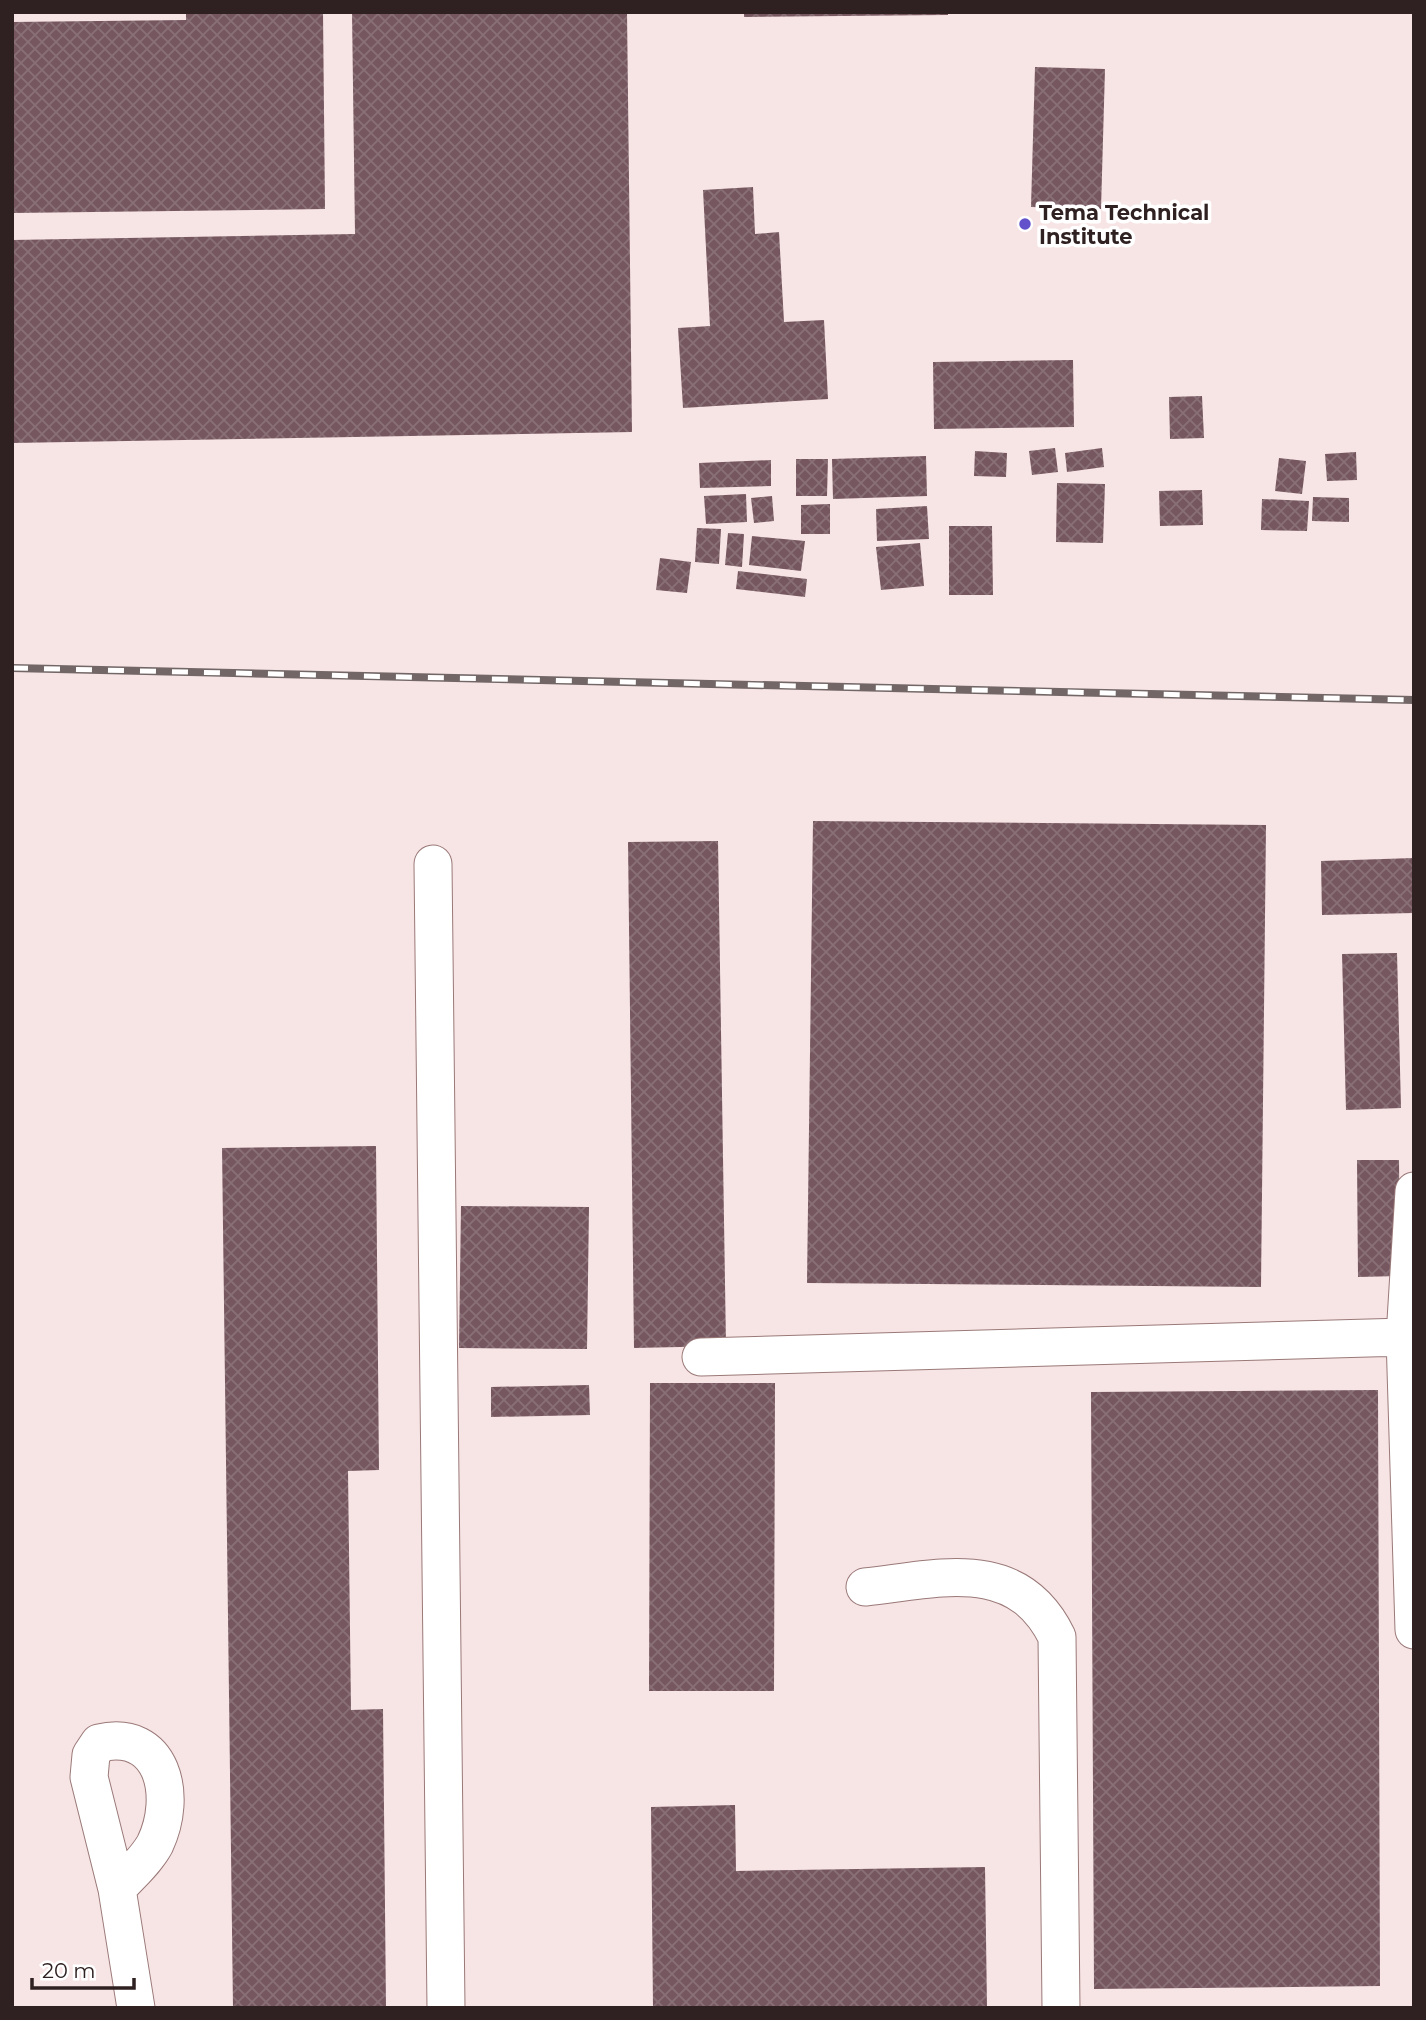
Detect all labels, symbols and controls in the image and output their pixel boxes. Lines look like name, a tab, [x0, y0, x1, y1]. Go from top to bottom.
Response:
place label: Tema Technical Institute	[1039, 200, 1209, 249]
marker: Tema Technical Institute	[1017, 216, 1033, 232]
scale bar	[32, 1946, 133, 1990]
text: 20 m	[42, 1958, 96, 1983]

